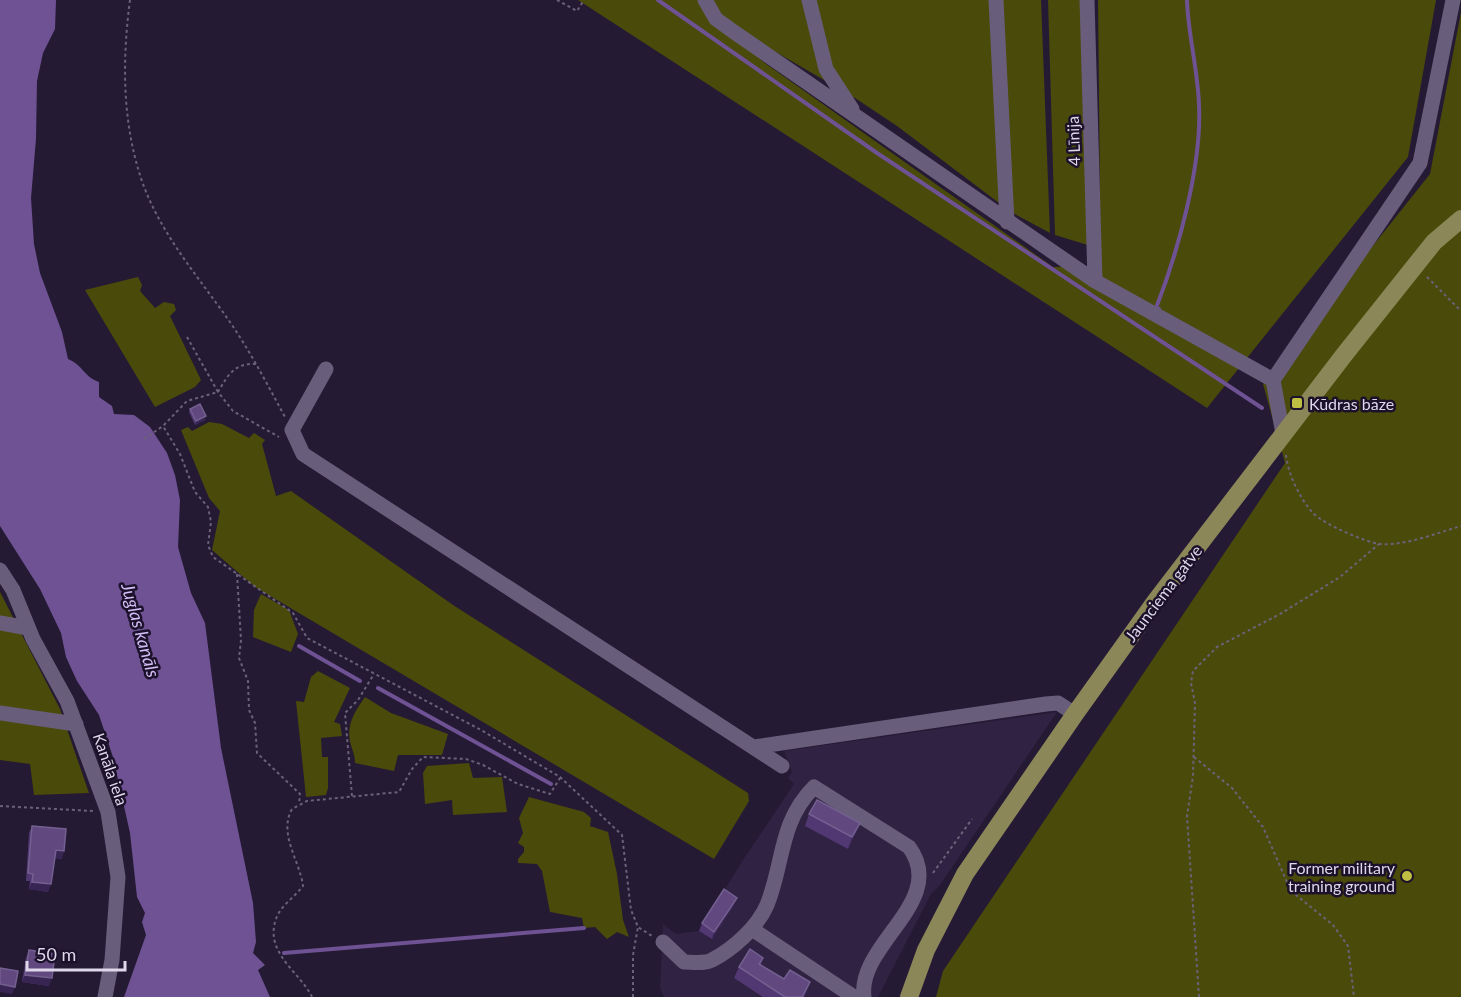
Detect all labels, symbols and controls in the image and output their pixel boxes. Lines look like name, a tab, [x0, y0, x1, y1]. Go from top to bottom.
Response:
street label: 4 Līnija	[1063, 116, 1083, 166]
place label: Kūdras bāze	[1309, 394, 1394, 413]
marker: Kūdras bāze	[1290, 396, 1304, 410]
street label: Jaunciema gatve	[1121, 541, 1205, 645]
water label: Juglas kanāls	[117, 579, 165, 680]
street label: Kanāla iela	[90, 730, 132, 808]
place label: Former military training ground	[1288, 858, 1396, 895]
marker: Former military training ground	[1400, 869, 1414, 883]
scale bar	[27, 934, 124, 972]
text: 50 m	[36, 943, 76, 965]

